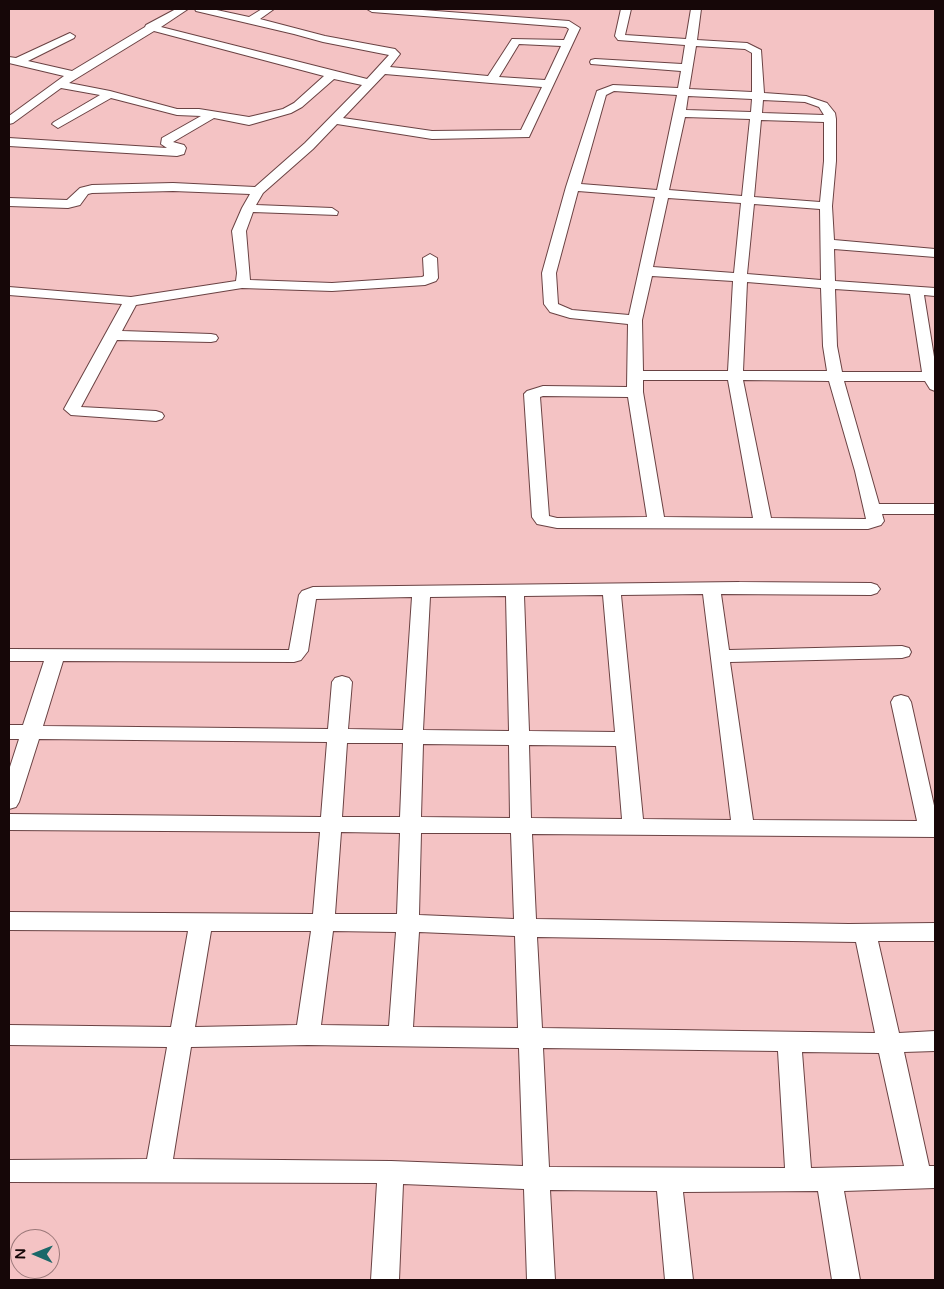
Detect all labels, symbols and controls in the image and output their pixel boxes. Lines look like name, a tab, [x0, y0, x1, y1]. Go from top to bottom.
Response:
north arrow	[10, 1229, 60, 1279]
text: N	[12, 1248, 29, 1260]

